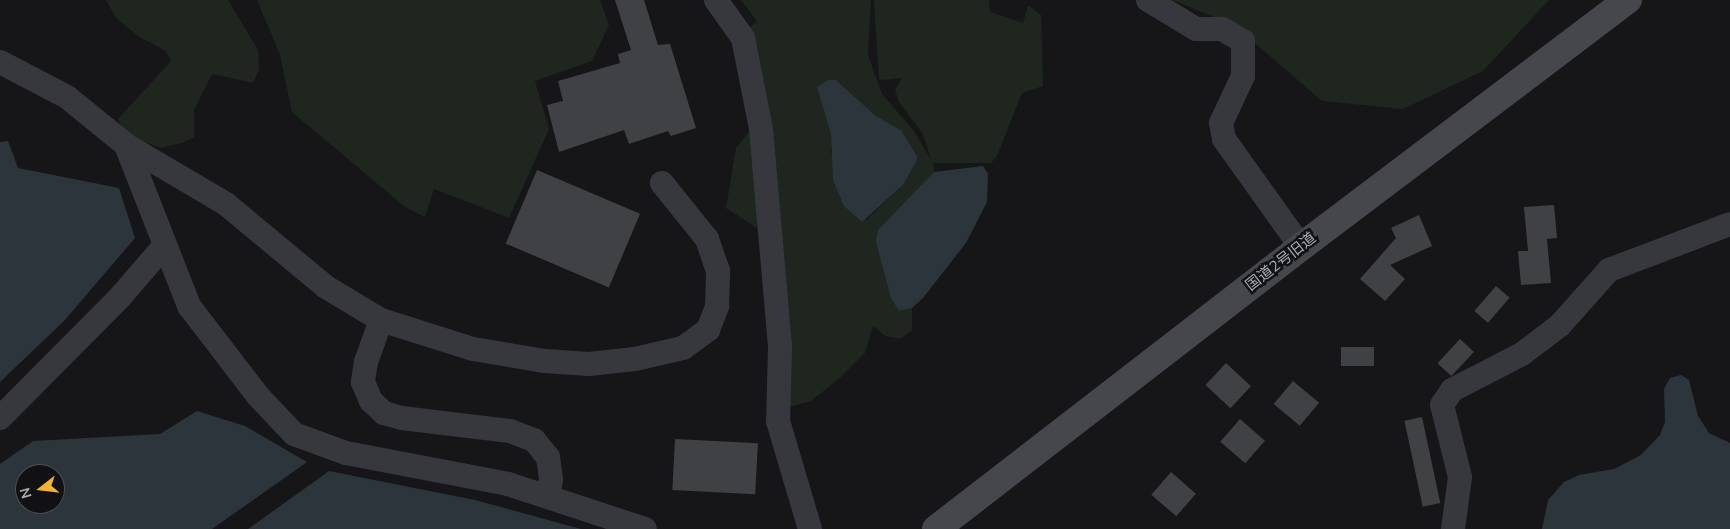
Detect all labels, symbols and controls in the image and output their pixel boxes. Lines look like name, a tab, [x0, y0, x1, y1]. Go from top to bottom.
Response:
street label: 国道2号旧道	[1242, 229, 1320, 295]
north arrow	[15, 464, 65, 514]
text: N	[15, 485, 37, 501]

